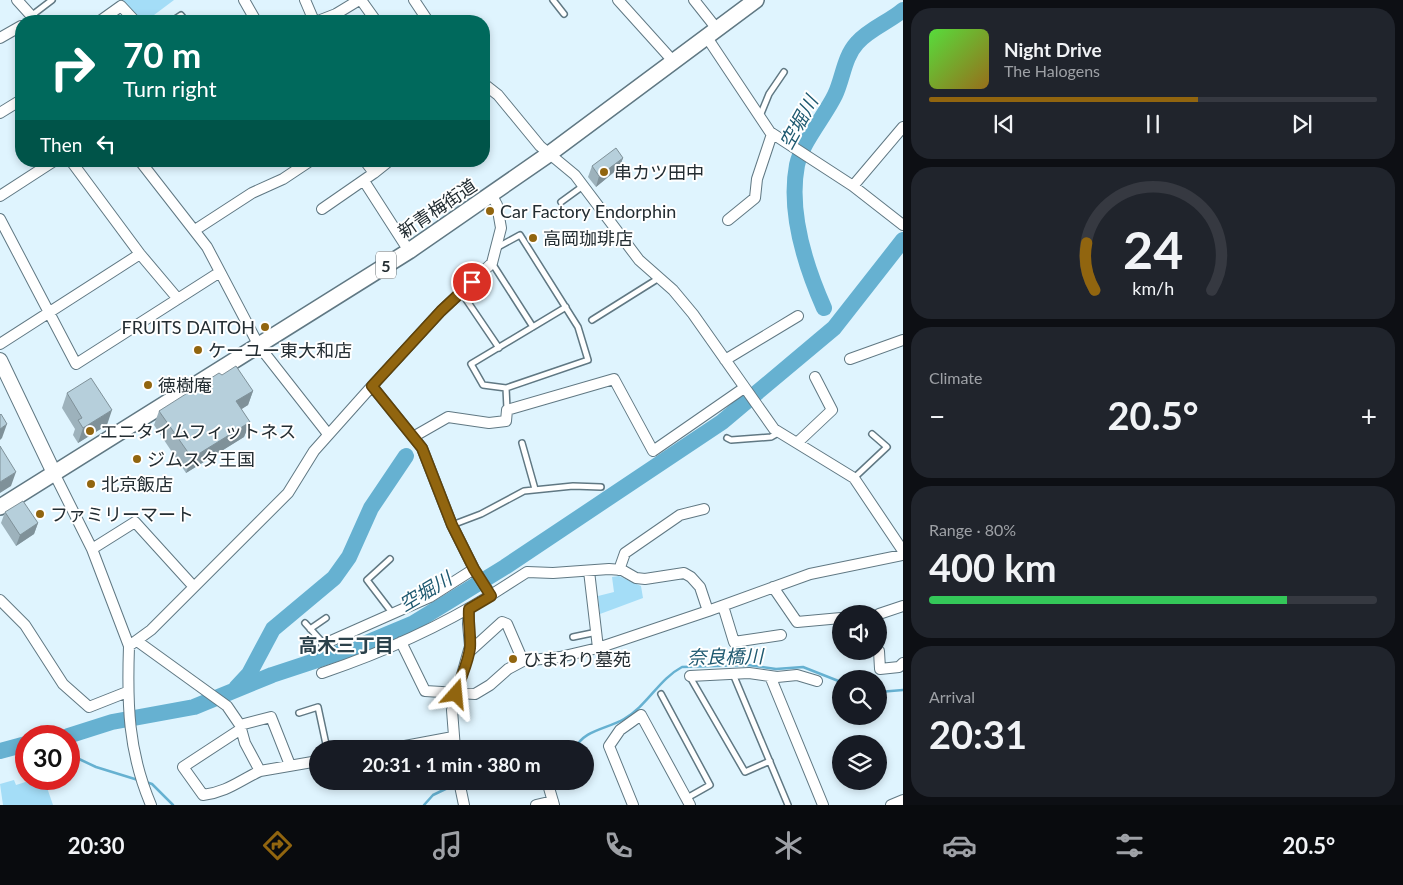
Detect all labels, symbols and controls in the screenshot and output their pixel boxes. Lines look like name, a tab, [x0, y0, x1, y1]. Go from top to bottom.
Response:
text: 70 m	[123, 33, 201, 75]
icon: right	[40, 35, 105, 100]
text: Night Drive	[1004, 38, 1102, 61]
text: The Halogens	[1004, 61, 1100, 80]
text: Turn right	[123, 75, 217, 102]
water label: 空堀川	[774, 90, 823, 153]
icon: previous	[990, 110, 1018, 138]
icon: pause	[1139, 110, 1167, 138]
icon: next	[1288, 110, 1316, 138]
icon: left	[92, 130, 120, 158]
text: Then	[40, 133, 82, 156]
place label: 串カツ田中	[614, 161, 704, 183]
marker: 串カツ田中	[598, 166, 610, 178]
street label: 新青梅街道	[394, 174, 480, 242]
place label: Car Factory Endorphin	[500, 200, 676, 222]
marker: Car Factory Endorphin	[484, 205, 496, 217]
text: 24	[1123, 218, 1183, 280]
place label: 高岡珈琲店	[543, 227, 633, 249]
marker: 高岡珈琲店	[527, 232, 539, 244]
road number: 5	[376, 252, 396, 278]
pin	[451, 261, 493, 303]
icon: arrive	[458, 268, 486, 296]
text: km/h	[1132, 277, 1174, 299]
place label: FRUITS DAITOH	[122, 316, 255, 338]
marker: FRUITS DAITOH	[259, 321, 271, 333]
place label: ケーユー東大和店	[208, 339, 352, 361]
marker: ケーユー東大和店	[192, 344, 204, 356]
text: Climate	[929, 368, 982, 387]
place label: 徳樹庵	[158, 374, 212, 396]
marker: 徳樹庵	[142, 379, 154, 391]
text: 20.5°	[1108, 392, 1198, 438]
text: −	[929, 399, 945, 433]
text: +	[1361, 399, 1377, 433]
place label: エニタイムフィットネス	[100, 420, 296, 442]
marker: エニタイムフィットネス	[84, 425, 96, 437]
place label: ジムスタ王国	[147, 448, 255, 470]
marker: ジムスタ王国	[131, 453, 143, 465]
place label: 北京飯店	[101, 473, 173, 495]
marker: 北京飯店	[85, 478, 97, 490]
place label: ファミリーマート	[50, 503, 194, 525]
marker: ファミリーマート	[34, 508, 46, 520]
text: Range · 80%	[929, 520, 1016, 539]
text: 400 km	[929, 544, 1057, 590]
water label: 空堀川	[395, 565, 457, 616]
map controls	[832, 605, 887, 790]
button: sound	[832, 605, 887, 660]
district label: 高木三丁目	[298, 633, 394, 656]
water label: 奈良橋川	[687, 644, 765, 668]
place label: ひまわり墓苑	[523, 648, 631, 670]
marker: ひまわり墓苑	[507, 653, 519, 665]
position arrow	[429, 667, 481, 719]
button: search	[832, 670, 887, 725]
text: Arrival	[929, 687, 975, 706]
text: 20:31	[929, 711, 1027, 757]
speed limit sign: 30	[15, 725, 80, 790]
button: layers	[832, 735, 887, 790]
text: 20:31 · 1 min · 380 m	[362, 753, 541, 776]
icon: directions	[260, 828, 295, 863]
icon: music	[430, 828, 465, 863]
icon: phone	[601, 828, 636, 863]
icon: climate	[771, 828, 806, 863]
icon: car	[942, 828, 977, 863]
icon: filters	[1112, 828, 1147, 863]
text: 20:30	[68, 832, 124, 859]
text: 20.5°	[1283, 832, 1335, 859]

